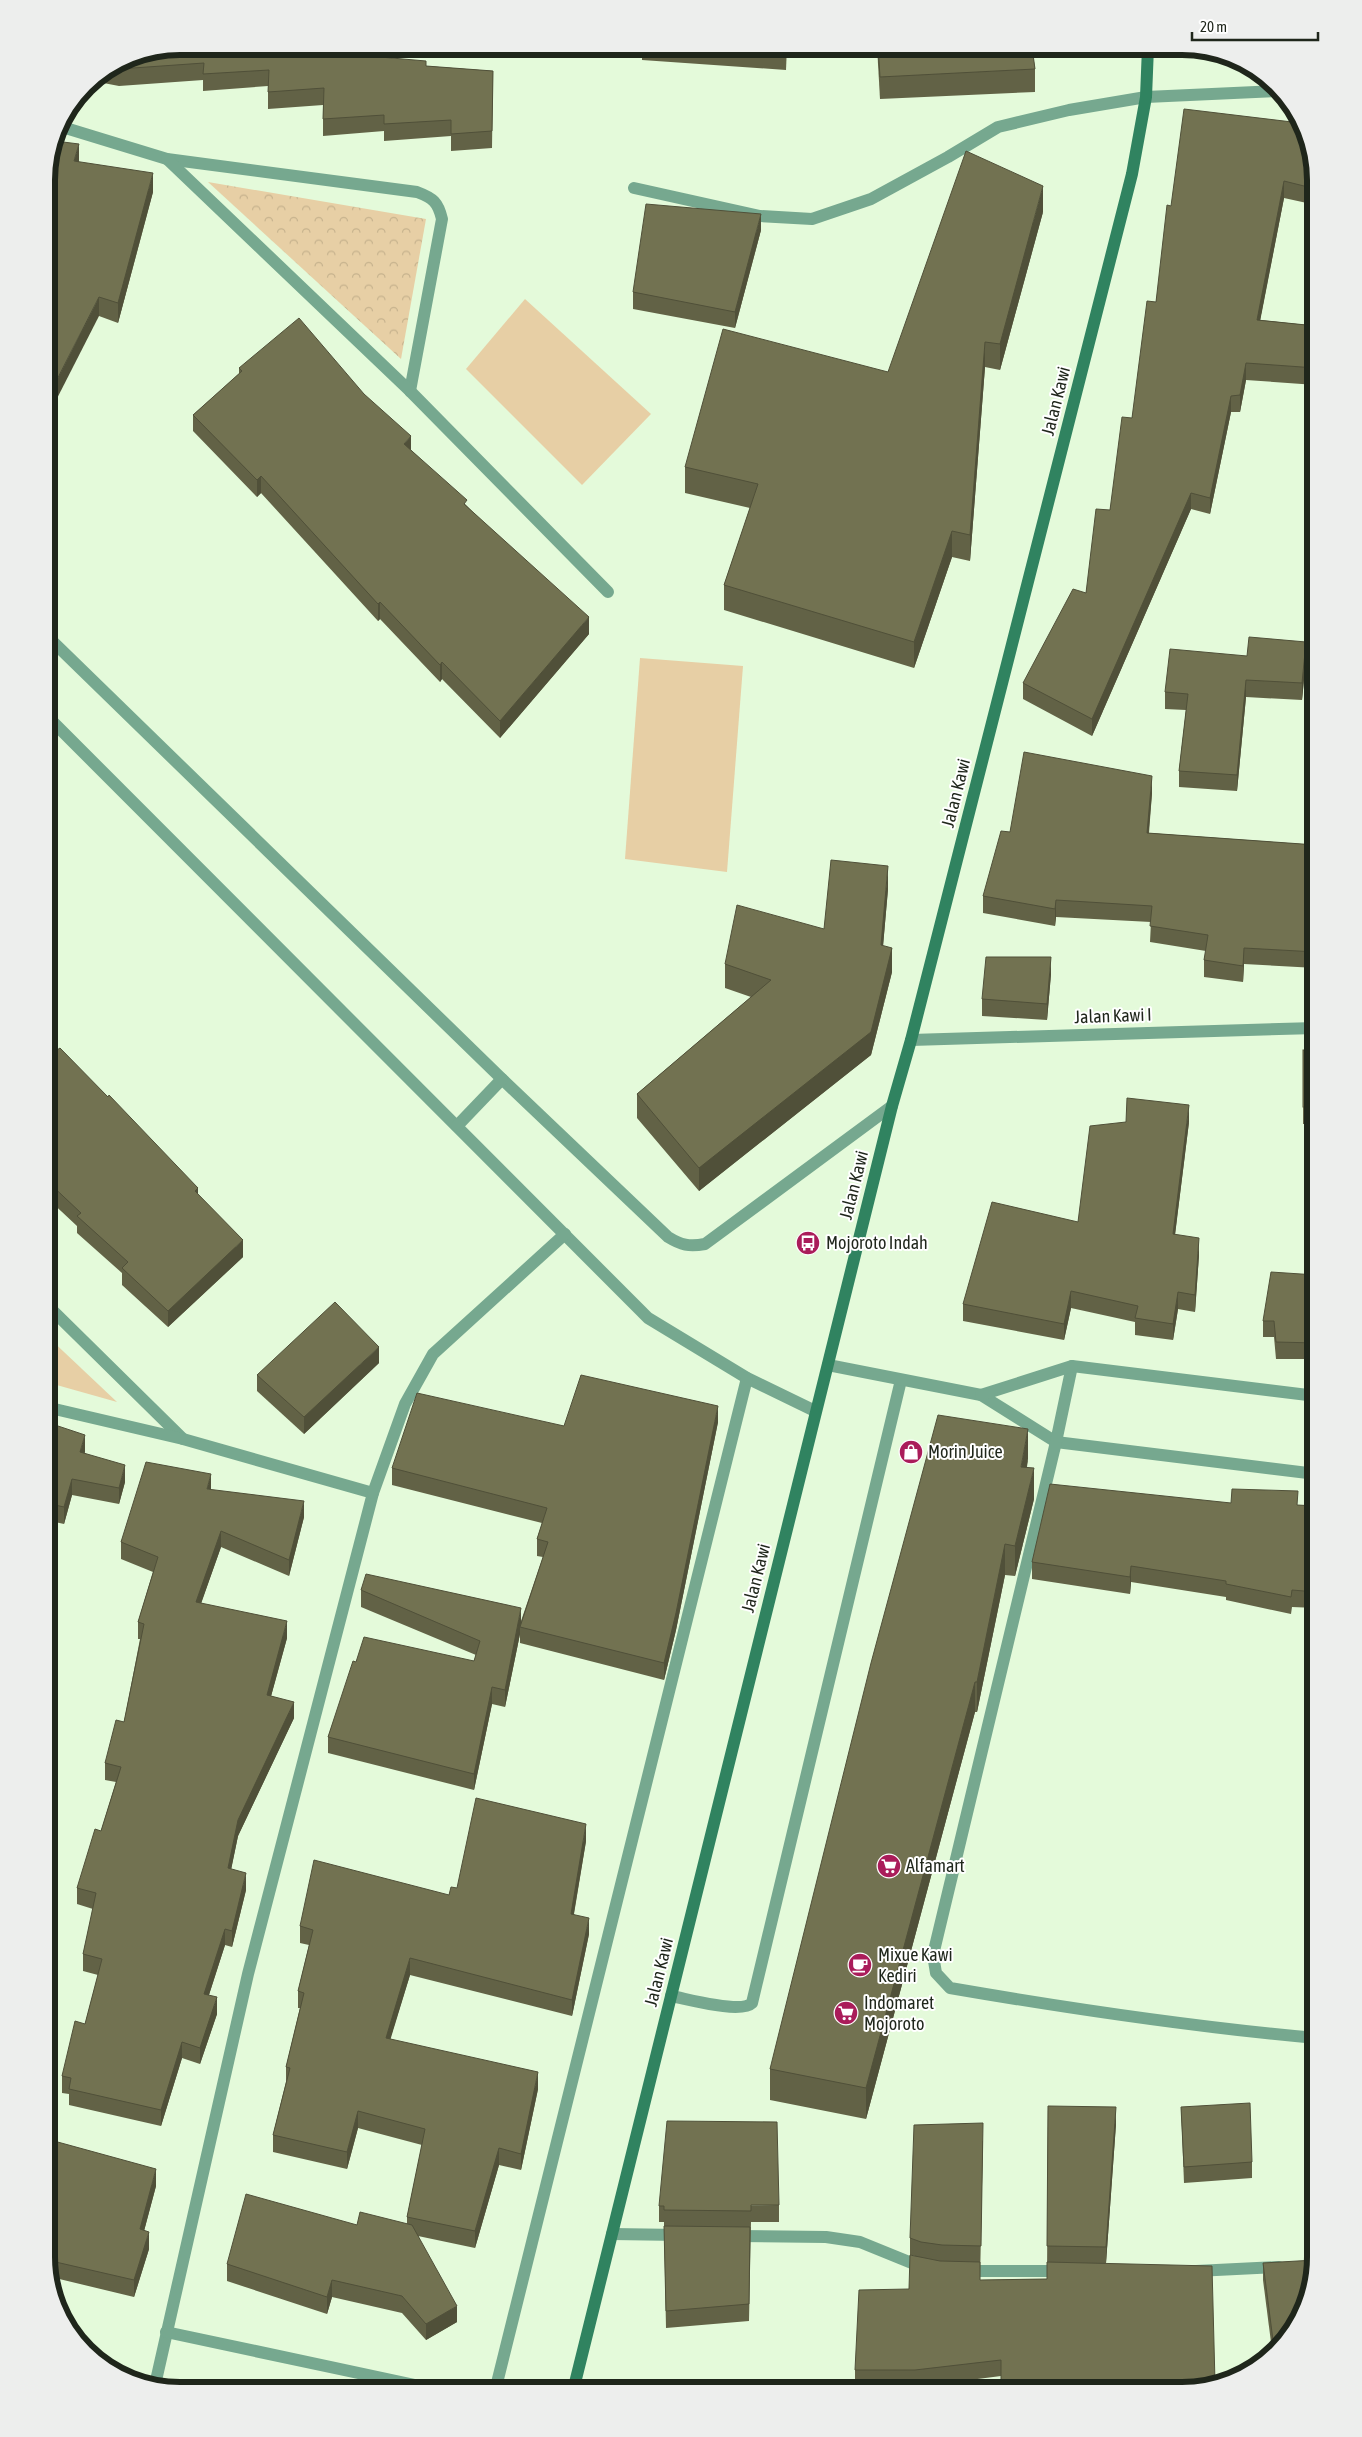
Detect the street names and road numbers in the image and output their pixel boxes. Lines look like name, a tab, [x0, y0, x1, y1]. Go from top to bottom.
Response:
street label: Jalan Kawi	[1037, 364, 1074, 437]
street label: Jalan Kawi	[937, 756, 974, 829]
street label: Jalan Kawi I	[1074, 1004, 1152, 1027]
street label: Jalan Kawi	[835, 1148, 872, 1221]
street label: Jalan Kawi	[737, 1541, 774, 1614]
street label: Jalan Kawi	[640, 1935, 677, 2008]

